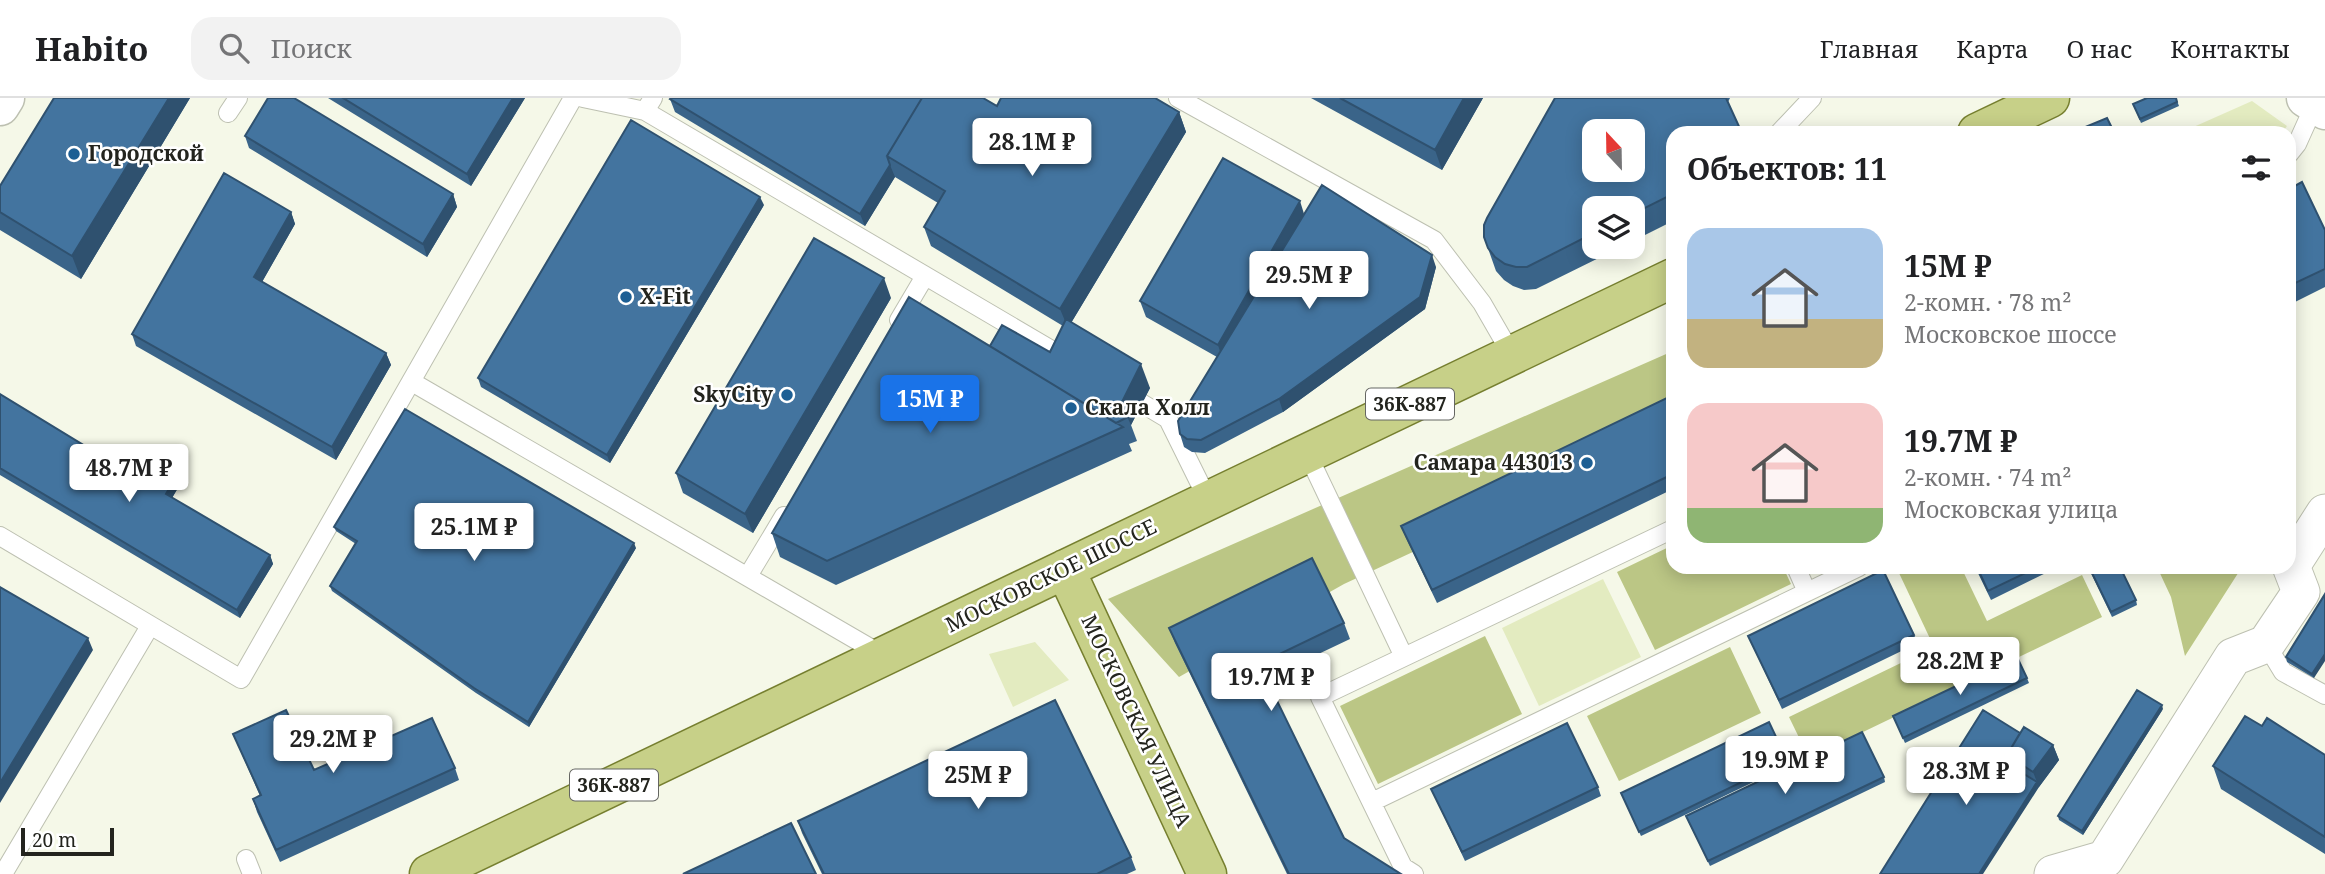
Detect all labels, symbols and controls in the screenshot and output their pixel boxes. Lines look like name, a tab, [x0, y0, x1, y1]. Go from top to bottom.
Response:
search box	[191, 17, 681, 80]
text: Habito	[35, 26, 149, 71]
icon: search	[215, 29, 253, 67]
text: Поиск	[271, 30, 352, 66]
text: Главная	[1820, 32, 1918, 65]
text: Карта	[1956, 32, 2029, 65]
text: О нас	[2067, 32, 2132, 65]
text: Контакты	[2170, 32, 2290, 65]
pin: 28.1M ₽	[967, 118, 1097, 178]
north arrow	[1582, 119, 1645, 182]
map controls	[1582, 119, 1645, 259]
text: 28.1M ₽	[988, 125, 1076, 157]
place label: Городской	[88, 139, 204, 167]
marker: Городской	[66, 146, 82, 162]
text: Объектов: 11	[1687, 148, 1888, 189]
icon: filters	[2237, 149, 2275, 187]
button: layers	[1582, 196, 1645, 259]
text: 15M ₽	[1904, 245, 1992, 286]
pin: 29.5M ₽	[1244, 252, 1374, 311]
icon: home	[1743, 256, 1827, 340]
text: 29.5M ₽	[1265, 258, 1353, 290]
place label: X-Fit	[640, 282, 691, 310]
text: 2-комн. · 78 m²	[1904, 286, 2071, 318]
marker: X-Fit	[618, 289, 634, 305]
text: Московское шоссе	[1904, 318, 2117, 350]
pin: 15M ₽	[881, 376, 979, 435]
place label: SkyCity	[693, 380, 774, 408]
text: 15M ₽	[896, 382, 964, 414]
marker: SkyCity	[779, 387, 795, 403]
road number: 36К-887	[1366, 388, 1454, 420]
place label: Скала Холл	[1085, 393, 1210, 421]
marker: Скала Холл	[1063, 400, 1079, 416]
text: 19.7M ₽	[1904, 420, 2018, 461]
icon: home	[1743, 431, 1827, 515]
pin: 48.7M ₽	[64, 444, 194, 504]
place label: Самара 443013	[1414, 448, 1573, 476]
text: 48.7M ₽	[85, 451, 173, 483]
marker: Самара 443013	[1579, 455, 1595, 471]
text: 2-комн. · 74 m²	[1904, 461, 2071, 493]
text: Московская улица	[1904, 493, 2118, 525]
pin: 25.1M ₽	[409, 504, 539, 563]
text: 25.1M ₽	[430, 510, 518, 542]
street label: МОСКОВСКОЕ ШОССЕ	[940, 512, 1161, 638]
street label: МОСКОВСКАЯ УЛИЦА	[1075, 610, 1199, 832]
pin: 28.2M ₽	[1895, 638, 2025, 697]
text: 28.2M ₽	[1916, 644, 2004, 676]
pin: 19.7M ₽	[1206, 654, 1336, 713]
text: 19.7M ₽	[1227, 660, 1315, 692]
pin: 29.2M ₽	[268, 716, 398, 775]
text: 29.2M ₽	[289, 722, 377, 754]
pin: 19.9M ₽	[1720, 736, 1850, 796]
text: 19.9M ₽	[1741, 743, 1829, 775]
pin: 28.3M ₽	[1901, 748, 2031, 807]
pin: 25M ₽	[929, 752, 1027, 811]
text: 28.3M ₽	[1922, 754, 2010, 786]
text: 25M ₽	[944, 758, 1012, 790]
road number: 36К-887	[570, 770, 658, 800]
scale bar	[21, 825, 114, 857]
text: 20 m	[32, 827, 76, 853]

